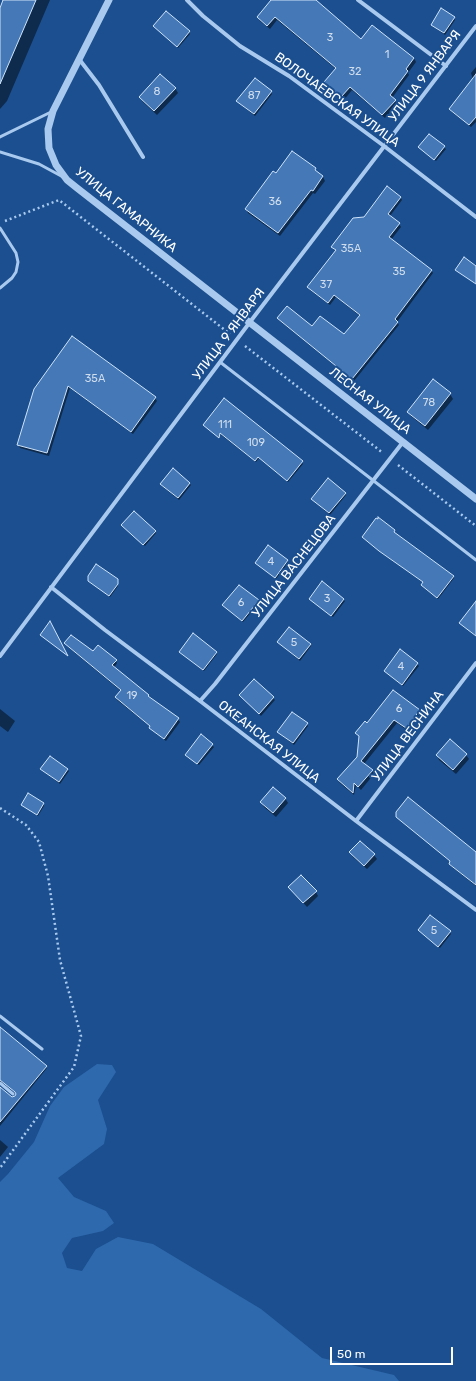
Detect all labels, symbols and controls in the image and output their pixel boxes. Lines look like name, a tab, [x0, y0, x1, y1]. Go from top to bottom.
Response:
street label: УЛИЦА 9 ЯНВАРЯ	[385, 27, 465, 125]
house number: 3	[327, 31, 333, 45]
house number: 1	[385, 48, 389, 62]
street label: ВОЛОЧАЕВСКАЯ УЛИЦА	[271, 49, 403, 151]
house number: 32	[348, 65, 362, 79]
house number: 8	[154, 85, 160, 99]
house number: 87	[248, 89, 260, 103]
street label: УЛИЦА ГАМАРНИКА	[72, 164, 180, 256]
house number: 36	[268, 195, 282, 209]
house number: 35А	[341, 242, 361, 256]
house number: 35	[392, 265, 406, 279]
house number: 37	[320, 278, 332, 292]
street label: УЛИЦА 9 ЯНВАРЯ	[189, 285, 269, 383]
street label: ЛЕСНАЯ УЛИЦА	[326, 364, 414, 438]
house number: 35А	[85, 372, 105, 386]
house number: 78	[423, 396, 435, 410]
house number: 111	[218, 418, 232, 432]
house number: 109	[247, 436, 265, 450]
street label: УЛИЦА ВАСНЕЦОВА	[249, 511, 339, 621]
house number: 4	[268, 555, 274, 569]
house number: 3	[324, 592, 330, 606]
house number: 6	[238, 596, 244, 610]
house number: 5	[291, 636, 297, 650]
house number: 4	[398, 660, 404, 674]
street label: УЛИЦА ВЕСНИНА	[369, 688, 447, 784]
house number: 19	[126, 689, 138, 703]
street label: ОКЕАНСКАЯ УЛИЦА	[215, 697, 323, 787]
house number: 6	[396, 702, 402, 716]
house number: 5	[431, 924, 437, 938]
scale bar	[332, 1339, 455, 1365]
text: 50 m	[337, 1347, 365, 1361]

